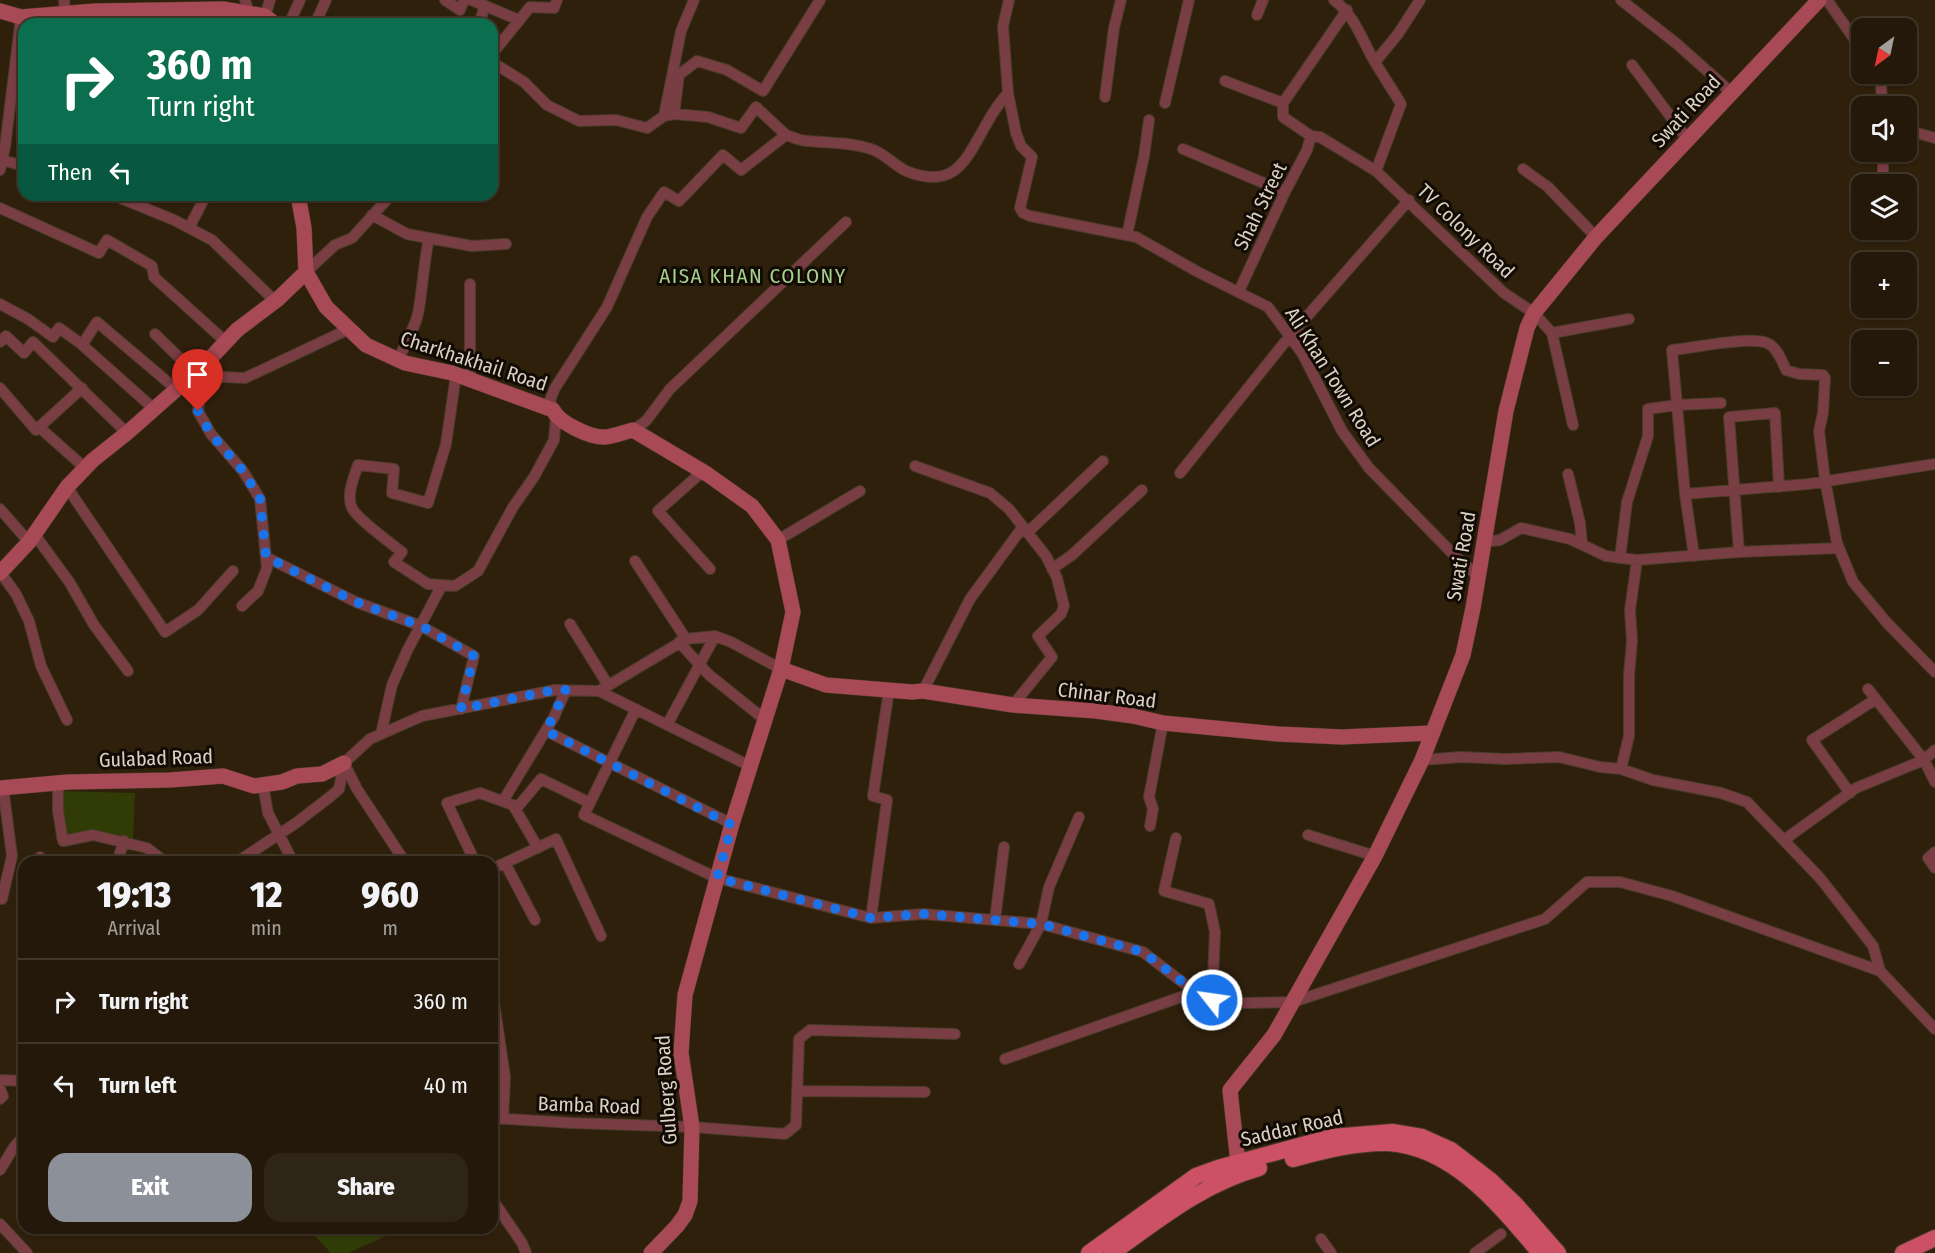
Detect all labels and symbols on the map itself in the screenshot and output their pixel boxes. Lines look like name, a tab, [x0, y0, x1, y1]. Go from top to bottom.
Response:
north arrow	[1851, 18, 1917, 84]
street label: Swati Road	[1646, 70, 1726, 152]
street label: Shah Street	[1228, 158, 1292, 254]
street label: TV Colony Road	[1412, 179, 1520, 283]
district label: AISA KHAN COLONY	[659, 263, 847, 289]
street label: Ali Khan Town Road	[1280, 303, 1386, 451]
street label: Charkhakhail Road	[397, 326, 551, 396]
pin	[172, 349, 223, 411]
street label: Swati Road	[1441, 509, 1481, 603]
street label: Chinar Road	[1056, 677, 1158, 713]
street label: Gulabad Road	[99, 744, 213, 772]
position arrow	[1180, 968, 1244, 1032]
street label: Gulberg Road	[650, 1034, 682, 1146]
street label: Bamba Road	[537, 1091, 641, 1119]
street label: Saddar Road	[1239, 1105, 1345, 1151]

